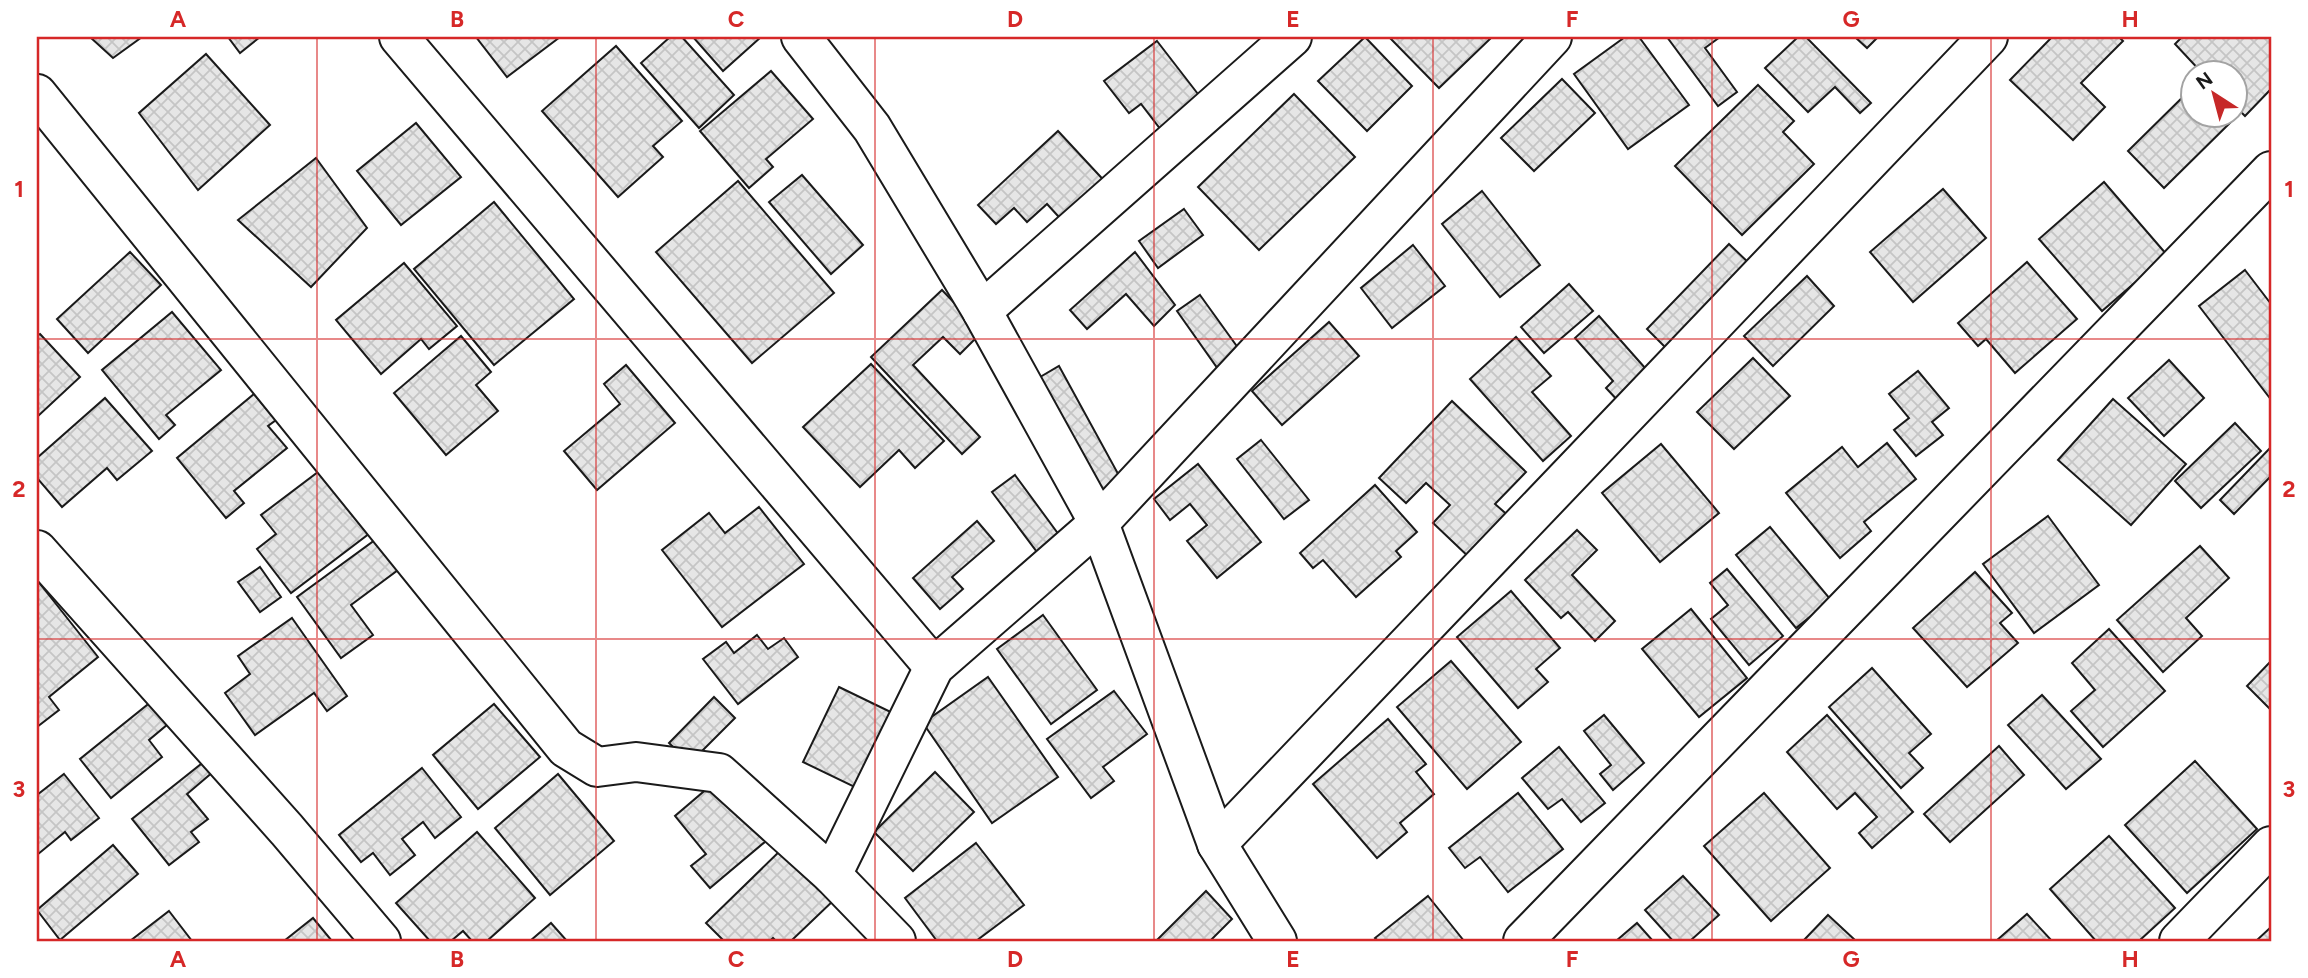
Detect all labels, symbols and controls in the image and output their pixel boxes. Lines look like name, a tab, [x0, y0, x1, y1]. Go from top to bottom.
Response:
text: A	[170, 5, 187, 33]
text: B	[450, 5, 464, 33]
text: C	[728, 5, 745, 33]
text: D	[1007, 5, 1023, 33]
text: E	[1286, 5, 1300, 33]
text: F	[1566, 5, 1579, 33]
text: G	[1842, 5, 1860, 33]
text: H	[2121, 5, 2139, 33]
north arrow	[2178, 60, 2248, 130]
text: N	[2192, 67, 2217, 94]
text: 1	[14, 175, 24, 203]
text: 1	[2284, 175, 2294, 203]
text: 2	[12, 475, 26, 503]
text: 2	[2282, 475, 2296, 503]
text: 3	[13, 775, 25, 803]
text: 3	[2283, 775, 2295, 803]
text: A	[170, 945, 187, 973]
text: B	[450, 945, 464, 973]
text: C	[728, 945, 745, 973]
text: D	[1007, 945, 1023, 973]
text: E	[1286, 945, 1300, 973]
text: F	[1566, 945, 1579, 973]
text: G	[1842, 945, 1860, 973]
text: H	[2121, 945, 2139, 973]

